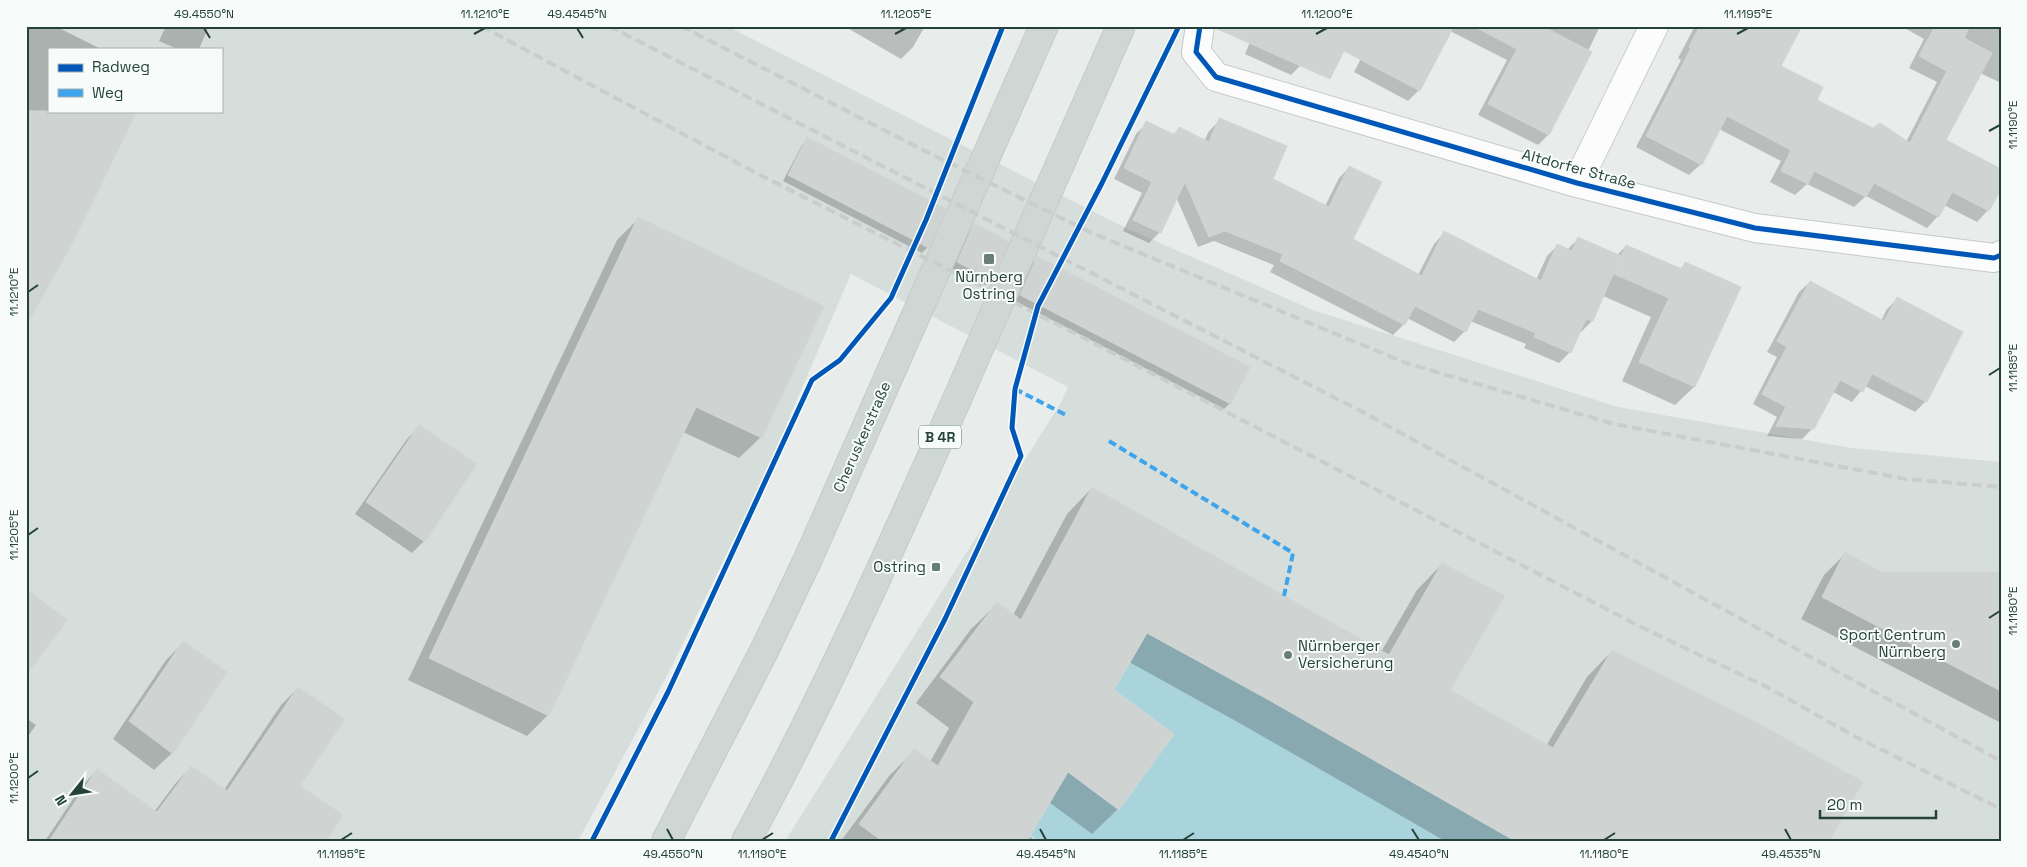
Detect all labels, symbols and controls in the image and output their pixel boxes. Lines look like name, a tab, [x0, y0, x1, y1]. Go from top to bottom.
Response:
text: 49.4550°N	[174, 6, 234, 22]
text: 11.1210°E	[461, 6, 510, 22]
text: 49.4545°N	[547, 6, 607, 22]
text: 11.1205°E	[880, 6, 932, 22]
text: 11.1200°E	[1301, 6, 1353, 22]
text: 11.1195°E	[1724, 6, 1772, 22]
legend	[48, 48, 222, 112]
text: Radweg	[92, 57, 150, 76]
text: Weg	[92, 83, 123, 102]
text: 11.1190°E	[2005, 100, 2021, 149]
street label: Altdorfer Straße	[1520, 144, 1638, 193]
marker: Nürnberg Ostring	[982, 252, 996, 266]
text: 11.1210°E	[6, 267, 22, 316]
place label: Nürnberg Ostring	[955, 267, 1023, 303]
text: 11.1185°E	[2005, 343, 2021, 392]
street label: Cheruskerstraße	[829, 378, 895, 495]
road number: B 4R	[919, 426, 961, 448]
text: 11.1205°E	[6, 509, 22, 561]
place label: Ostring	[873, 557, 926, 576]
marker: Ostring	[930, 561, 942, 573]
text: 11.1180°E	[2005, 586, 2021, 636]
place label: Sport Centrum Nürnberg	[1839, 625, 1946, 661]
place label: Nürnberger Versicherung	[1298, 636, 1393, 672]
marker: Sport Centrum Nürnberg	[1950, 638, 1962, 650]
marker: Nürnberger Versicherung	[1282, 649, 1294, 661]
text: 11.1200°E	[6, 752, 22, 804]
north arrow	[48, 770, 98, 820]
scale bar	[1820, 787, 1936, 819]
text: N	[51, 792, 71, 809]
text: 20 m	[1827, 795, 1862, 814]
text: 11.1195°E	[317, 846, 365, 862]
text: 49.4550°N	[643, 846, 703, 862]
text: 11.1190°E	[738, 846, 787, 862]
text: 49.4545°N	[1016, 846, 1076, 862]
text: 11.1185°E	[1159, 846, 1208, 862]
text: 49.4540°N	[1389, 846, 1449, 862]
text: 11.1180°E	[1579, 846, 1629, 862]
text: 49.4535°N	[1761, 846, 1821, 862]

